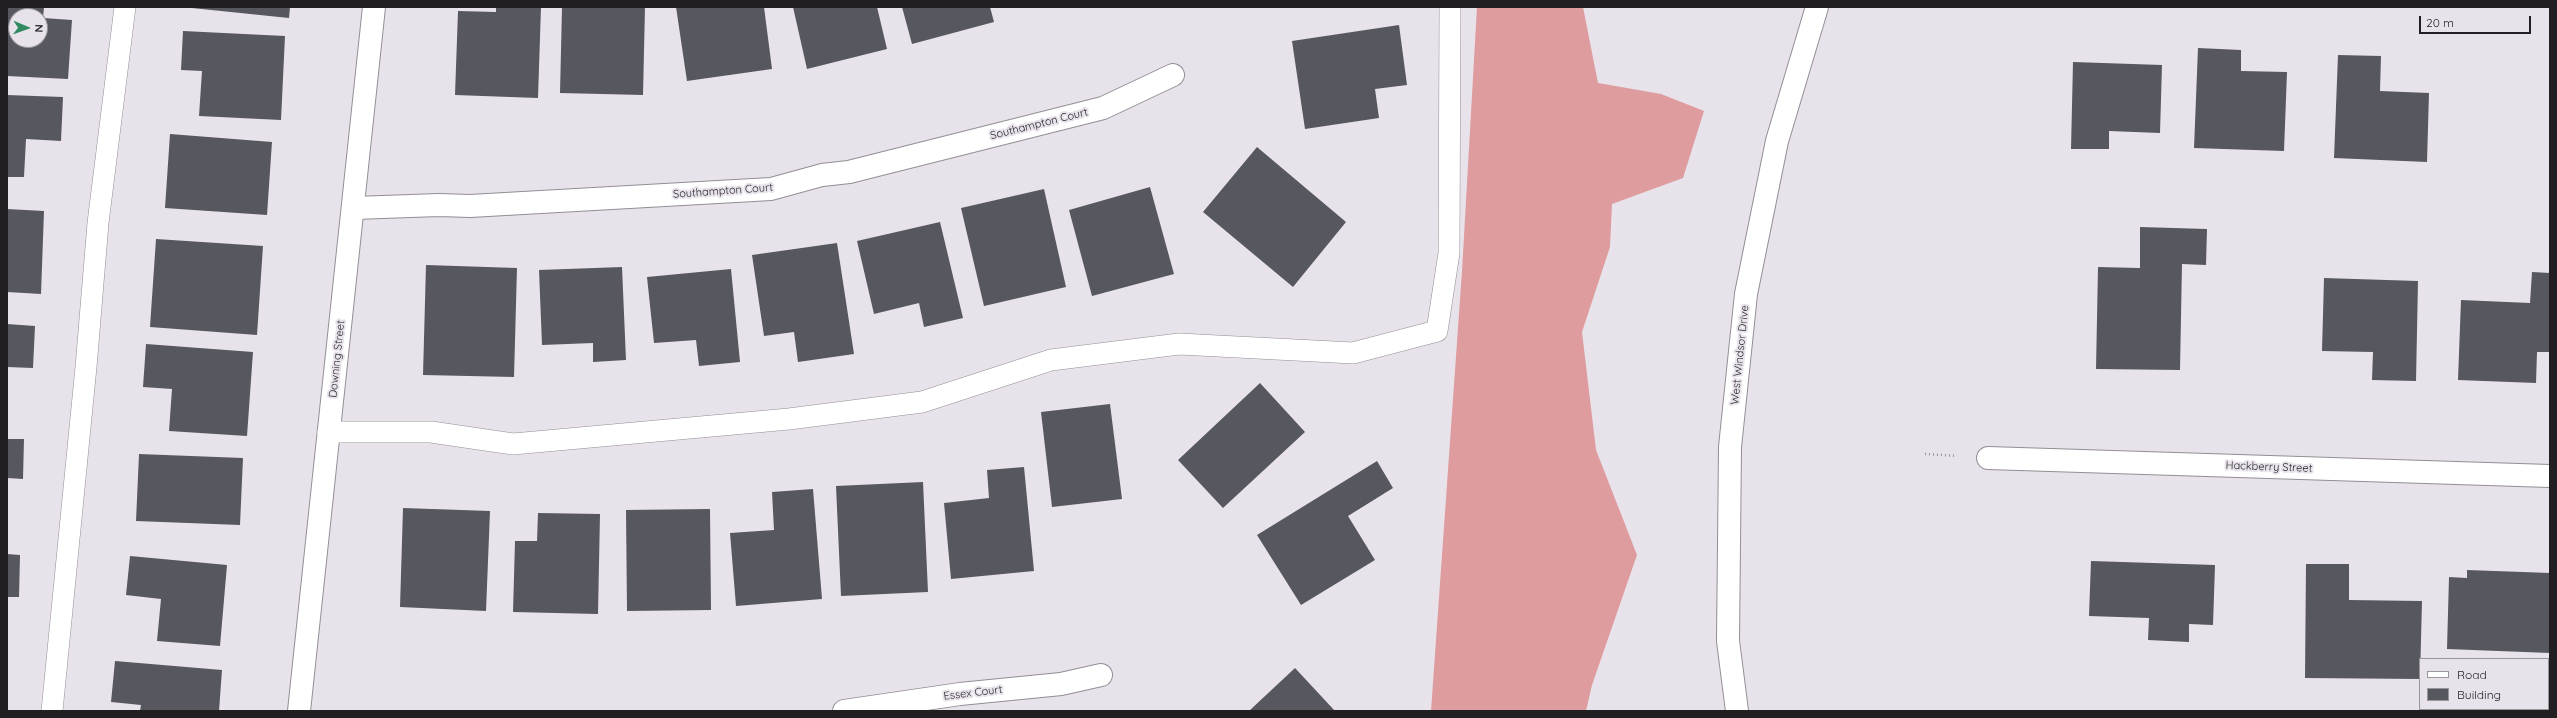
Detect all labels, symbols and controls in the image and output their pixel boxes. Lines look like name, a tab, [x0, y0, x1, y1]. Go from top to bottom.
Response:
north arrow	[8, 8, 48, 48]
scale bar	[2421, 8, 2533, 34]
text: 20 m	[2426, 15, 2454, 30]
text: N	[32, 24, 46, 33]
street label: Southampton Court	[989, 105, 1089, 143]
street label: Southampton Court	[673, 181, 773, 201]
street label: West Windsor Drive	[1728, 305, 1752, 405]
street label: Downing Street	[326, 320, 348, 398]
street label: Hackberry Street	[2225, 459, 2313, 475]
legend	[2419, 658, 2549, 710]
text: Road	[2457, 667, 2487, 682]
street label: Essex Court	[943, 683, 1003, 703]
text: Building	[2457, 687, 2501, 702]

